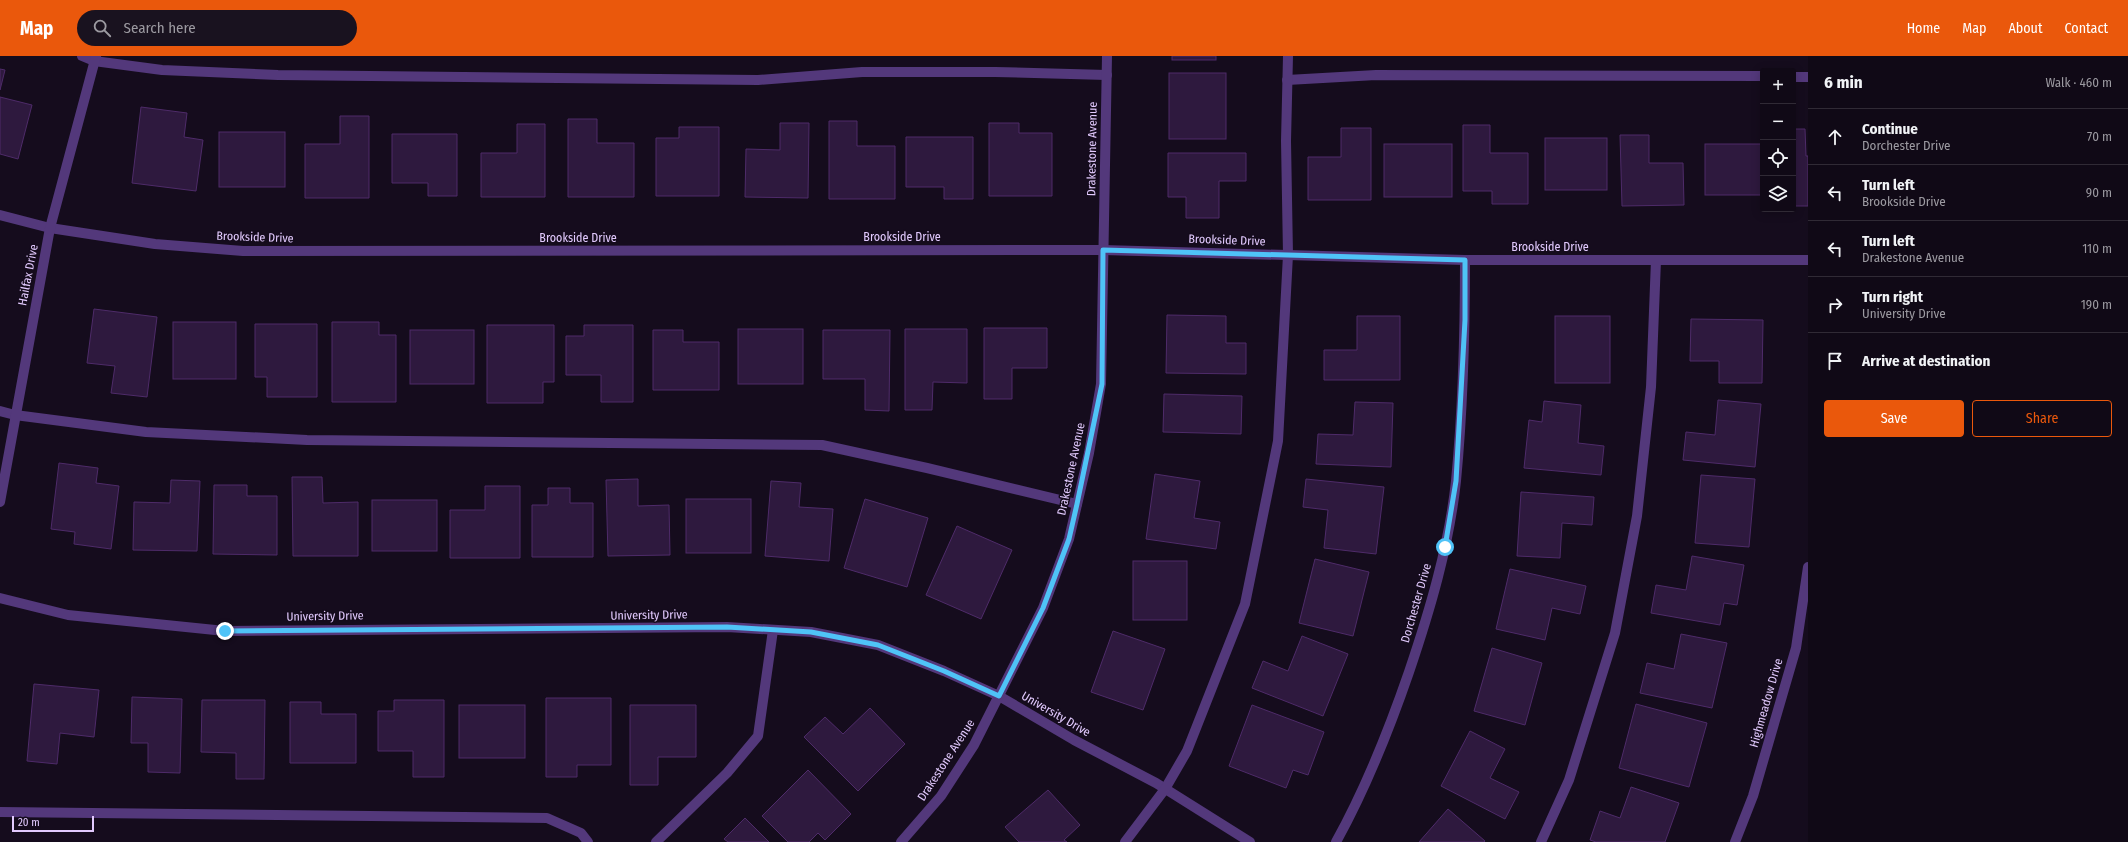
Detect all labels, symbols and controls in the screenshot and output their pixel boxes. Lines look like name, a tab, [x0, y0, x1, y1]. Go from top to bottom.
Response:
search box	[77, 10, 357, 46]
text: Map	[20, 17, 53, 40]
icon: search	[91, 17, 113, 39]
text: Search here	[123, 19, 196, 37]
text: Home	[1907, 20, 1940, 37]
text: Map	[1962, 20, 1986, 37]
text: About	[2008, 20, 2043, 37]
text: Contact	[2065, 20, 2108, 37]
map controls	[1760, 68, 1796, 212]
button: +	[1760, 68, 1796, 104]
text: 6 min	[1824, 72, 1863, 93]
text: Walk · 460 m	[2045, 75, 2112, 90]
street label: Drakestone Avenue	[1084, 102, 1100, 196]
button: −	[1760, 104, 1796, 140]
text: Continue	[1862, 120, 1918, 138]
icon: ahead	[1824, 126, 1846, 148]
text: 70 m	[2087, 129, 2112, 144]
text: Dorchester Drive	[1862, 138, 1951, 153]
button: locate	[1760, 140, 1796, 176]
button: layers	[1760, 176, 1796, 212]
text: Turn left	[1862, 176, 1915, 194]
icon: left	[1824, 182, 1846, 204]
text: 90 m	[2086, 185, 2112, 200]
text: Brookside Drive	[1862, 194, 1946, 209]
street label: Brookside Drive	[216, 229, 294, 245]
street label: Brookside Drive	[863, 230, 941, 244]
street label: Brookside Drive	[539, 231, 617, 245]
street label: Brookside Drive	[1188, 232, 1266, 248]
text: Turn left	[1862, 232, 1915, 250]
icon: left	[1824, 238, 1846, 260]
street label: Brookside Drive	[1511, 240, 1589, 254]
text: 110 m	[2082, 241, 2112, 256]
street label: Hailfax Drive	[15, 243, 41, 307]
text: Drakestone Avenue	[1862, 250, 1964, 265]
text: Turn right	[1862, 288, 1923, 306]
icon: right	[1824, 294, 1846, 316]
text: 190 m	[2081, 297, 2112, 312]
text: University Drive	[1862, 306, 1946, 321]
icon: arrive	[1824, 350, 1846, 372]
text: Arrive at destination	[1862, 352, 1990, 370]
button: Save	[1824, 400, 1964, 437]
button: Share	[1972, 400, 2112, 437]
street label: Drakestone Avenue	[1054, 421, 1088, 517]
route start	[1436, 538, 1454, 556]
street label: Dorchester Drive	[1398, 562, 1434, 644]
street label: University Drive	[610, 607, 688, 623]
street label: University Drive	[286, 608, 364, 624]
route end	[216, 622, 234, 640]
street label: Highmeadow Drive	[1747, 657, 1785, 749]
street label: University Drive	[1019, 689, 1093, 739]
street label: Drakestone Avenue	[914, 717, 978, 803]
scale bar	[12, 814, 94, 833]
text: 20 m	[18, 816, 40, 829]

